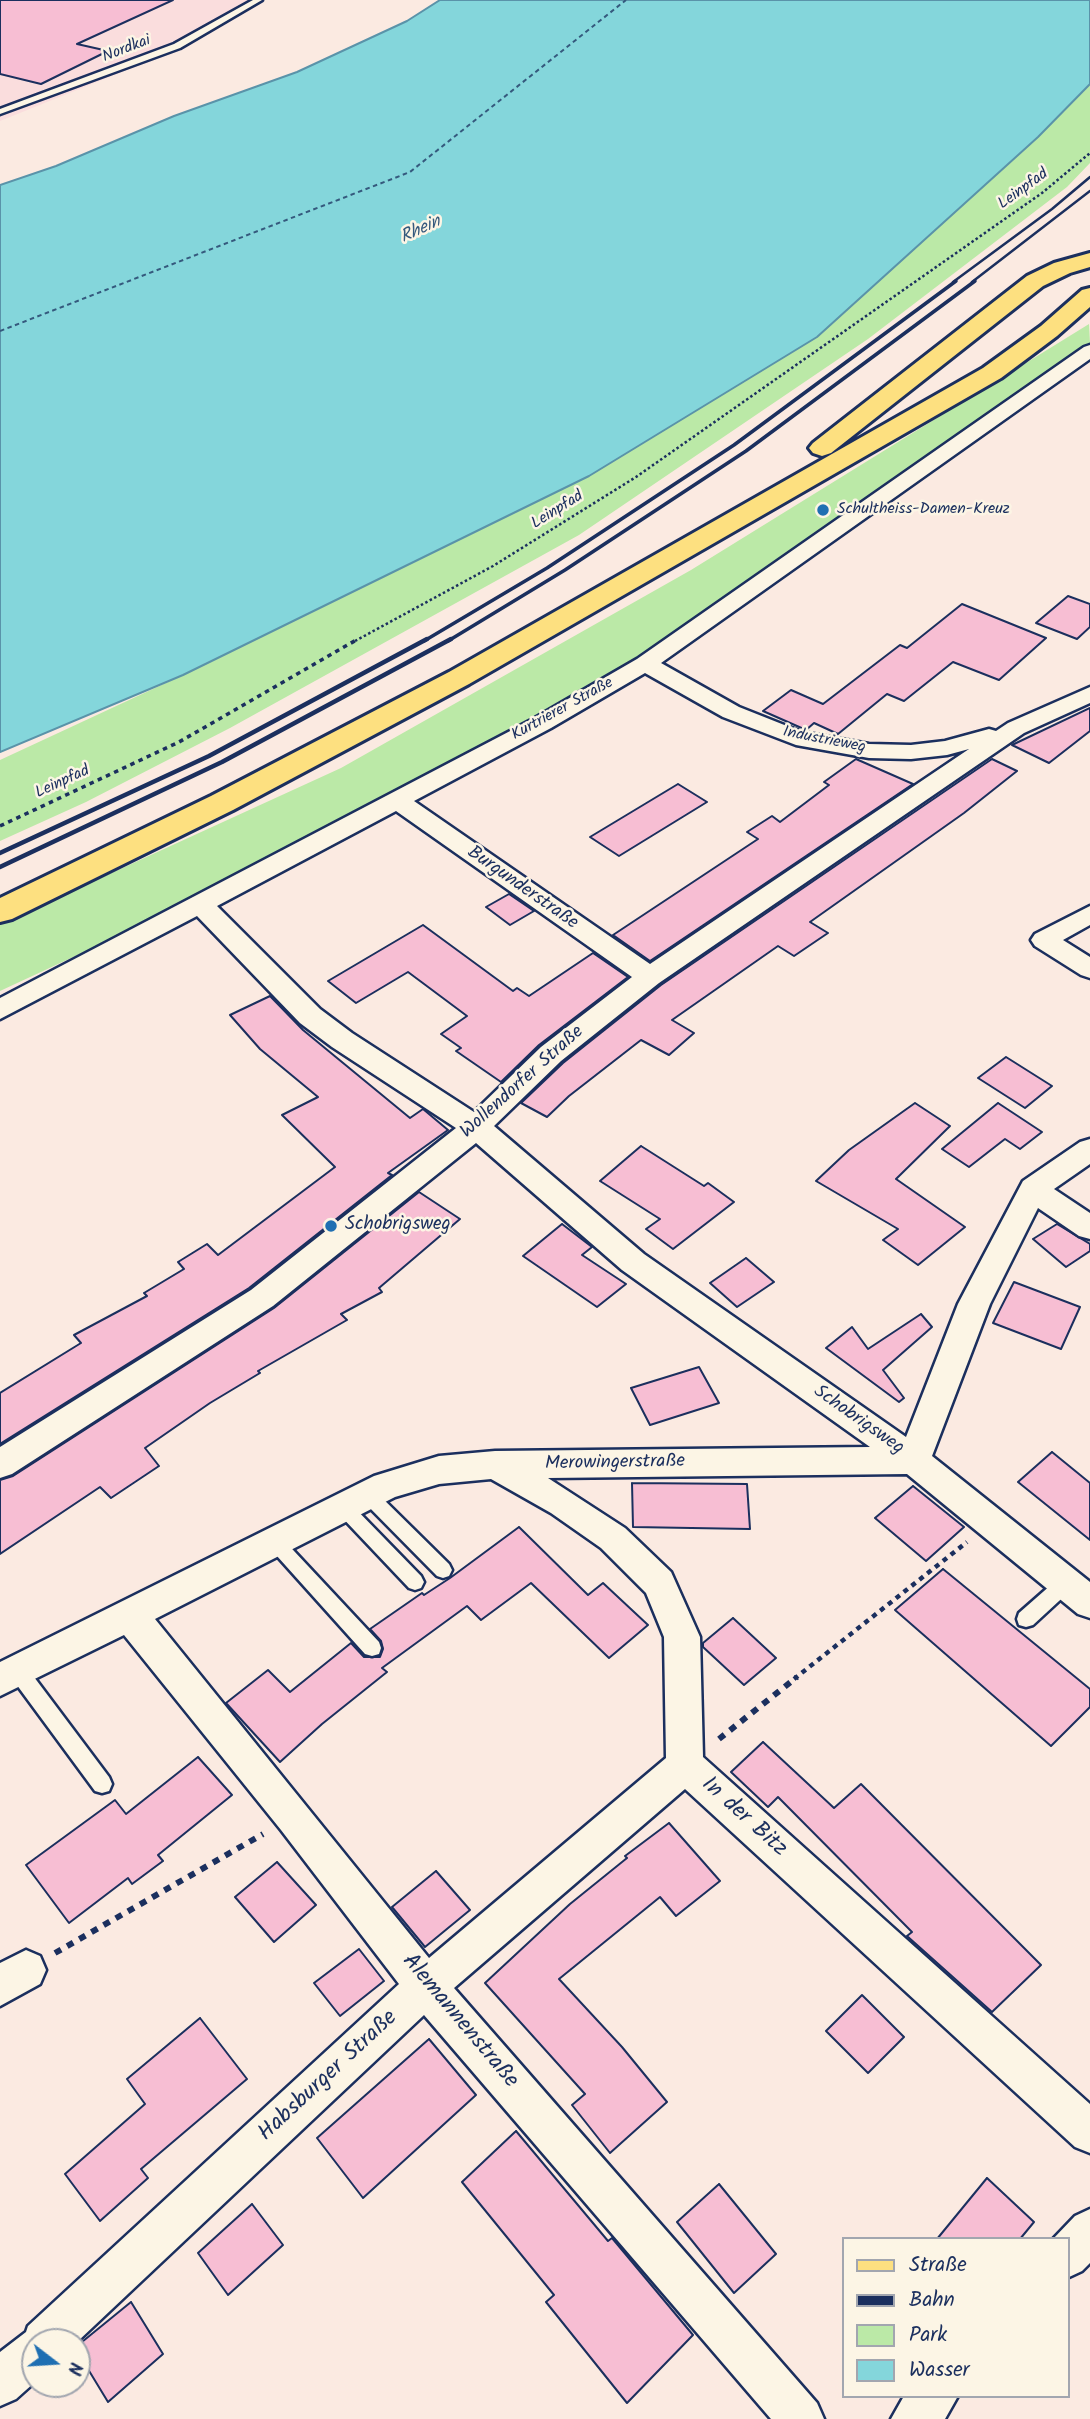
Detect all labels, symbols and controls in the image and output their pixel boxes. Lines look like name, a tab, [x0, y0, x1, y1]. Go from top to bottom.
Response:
street label: Nordkai	[100, 32, 154, 68]
street label: Leinpfad	[995, 165, 1053, 215]
water label: Rhein	[397, 212, 445, 250]
street label: Leinpfad	[529, 488, 587, 534]
place label: Schultheiss-Damen-Kreuz	[837, 500, 1010, 520]
marker: Schultheiss-Damen-Kreuz	[815, 502, 831, 518]
street label: Kurtrierer Straße	[509, 674, 617, 746]
street label: Industrieweg	[781, 724, 867, 758]
street label: Leinpfad	[33, 762, 93, 804]
street label: Burgunderstraße	[462, 842, 582, 936]
street label: Wollendorfer Straße	[457, 1022, 589, 1144]
place label: Schobrigsweg	[345, 1215, 451, 1237]
marker: Schobrigsweg	[323, 1218, 339, 1234]
street label: Schobrigsweg	[808, 1381, 908, 1461]
street label: Merowingerstraße	[545, 1451, 685, 1477]
street label: In der Bitz	[694, 1772, 792, 1864]
street label: Alemannenstraße	[395, 1949, 523, 2095]
street label: Habsburger Straße	[254, 2005, 404, 2149]
legend	[842, 2237, 1069, 2398]
text: Straße	[909, 2249, 967, 2282]
text: Bahn	[909, 2284, 955, 2317]
text: Park	[909, 2319, 947, 2352]
north arrow	[21, 2328, 91, 2398]
text: Wasser	[909, 2354, 970, 2387]
text: N	[58, 2358, 90, 2379]

